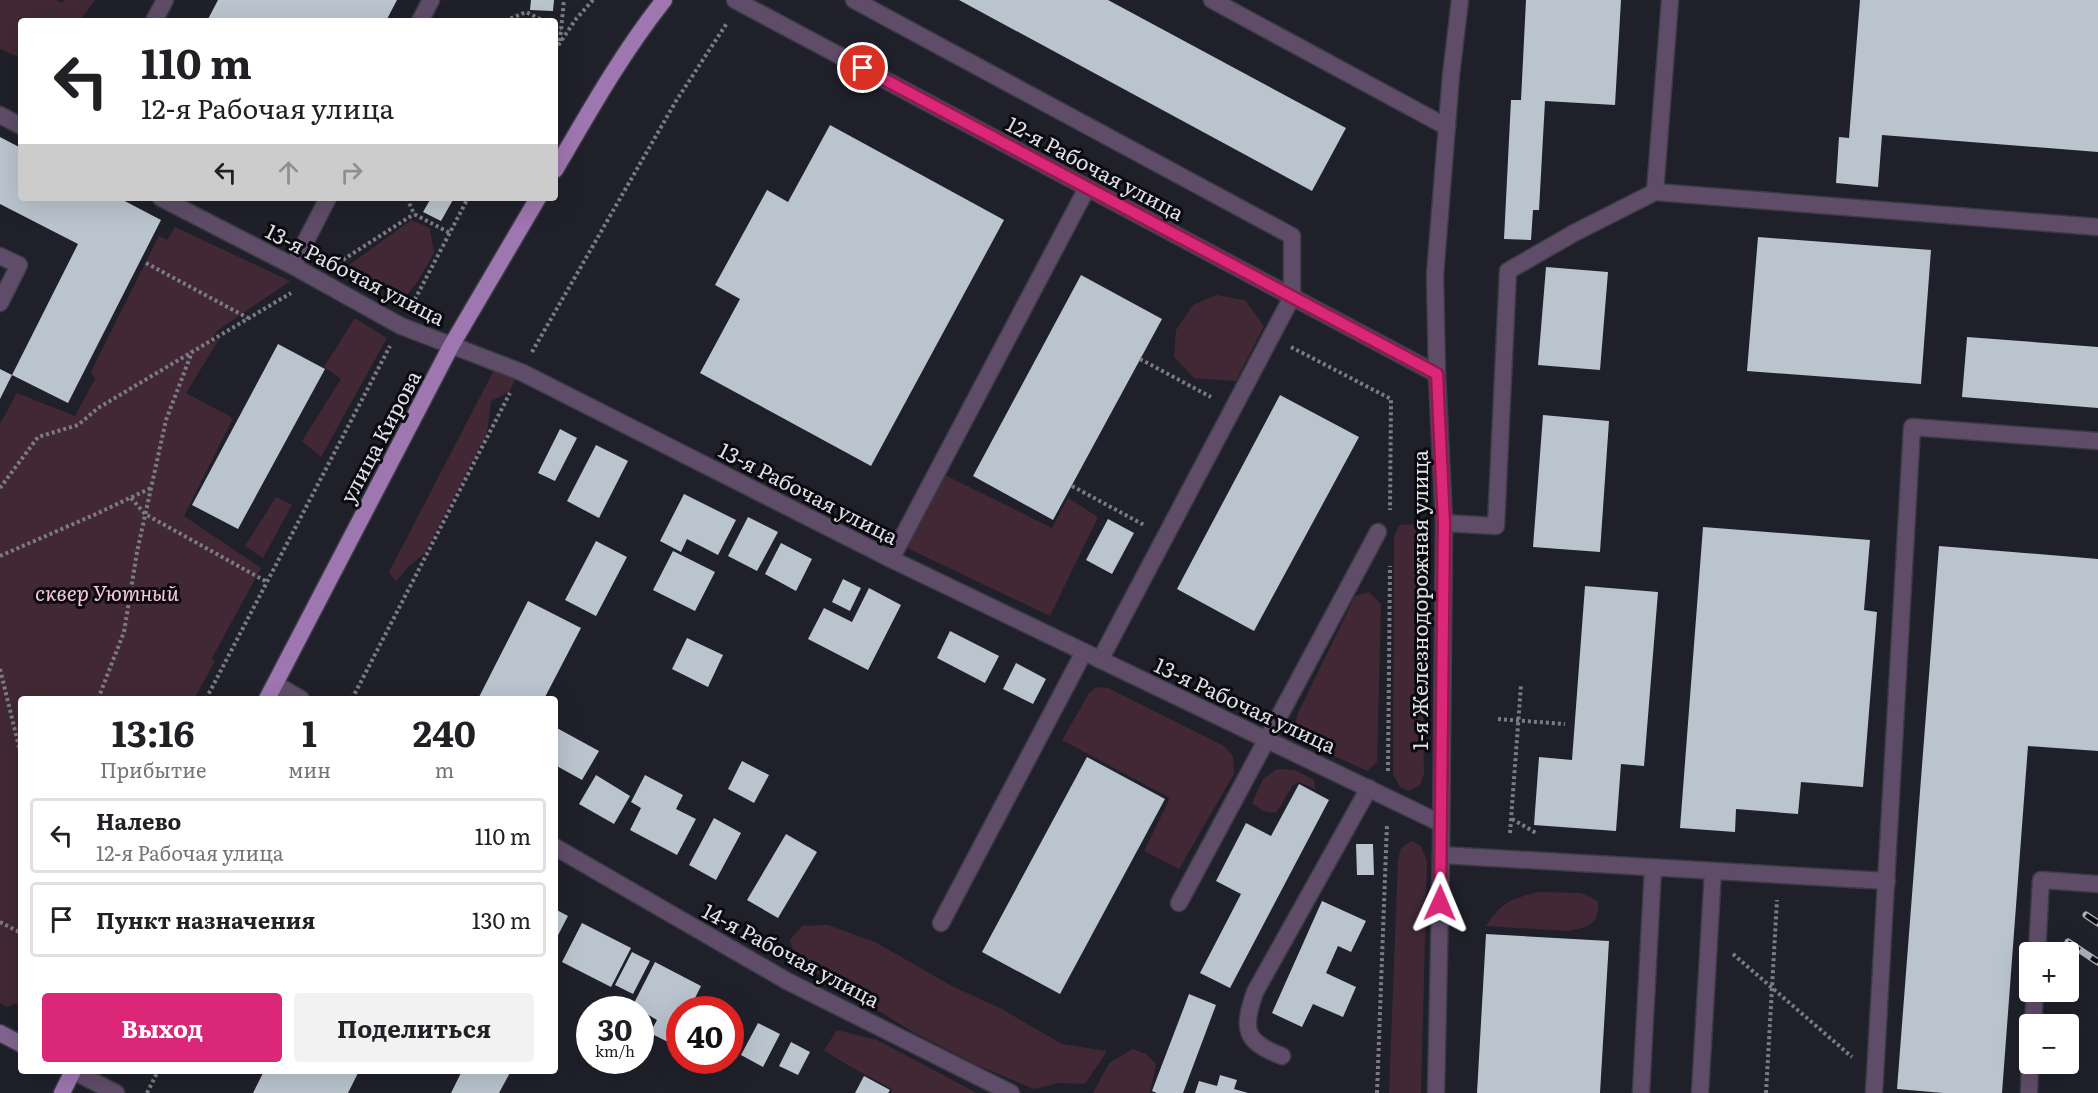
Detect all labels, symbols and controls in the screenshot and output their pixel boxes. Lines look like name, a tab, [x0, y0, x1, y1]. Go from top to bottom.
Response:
text: 110 m	[141, 30, 252, 92]
icon: left	[42, 42, 120, 120]
pin	[837, 42, 888, 93]
icon: arrive	[846, 51, 879, 84]
text: 12-я Рабочая улица	[141, 87, 394, 127]
street label: 12-я Рабочая улица	[1002, 107, 1191, 227]
icon: left	[209, 156, 242, 189]
icon: ahead	[272, 156, 305, 189]
icon: right	[335, 156, 368, 189]
street label: 13-я Рабочая улица	[261, 214, 452, 332]
street label: улица Кирова	[331, 363, 427, 508]
street label: 13-я Рабочая улица	[714, 433, 905, 551]
street label: 1-я Железнодорожная улица	[1403, 449, 1434, 750]
park label: сквер Уютный	[35, 576, 180, 607]
street label: 13-я Рабочая улица	[1150, 648, 1343, 760]
text: 13:16	[112, 705, 195, 758]
text: 1	[302, 705, 317, 758]
text: 240	[413, 705, 476, 758]
text: Прибытие	[100, 754, 206, 784]
text: мин	[288, 754, 331, 784]
text: m	[435, 754, 454, 784]
text: Налево	[96, 804, 181, 837]
icon: left	[45, 819, 78, 852]
text: 110 m	[475, 819, 531, 852]
text: 12-я Рабочая улица	[96, 837, 284, 867]
position arrow	[1408, 871, 1472, 935]
street label: 14-я Рабочая улица	[698, 894, 887, 1014]
icon: arrive	[45, 903, 78, 936]
text: Пункт назначения	[96, 903, 315, 936]
text: 130 m	[472, 903, 531, 936]
map controls	[2019, 942, 2079, 1074]
button: +	[2019, 942, 2079, 1002]
button: Выход	[42, 993, 282, 1062]
button: Поделиться	[294, 993, 534, 1062]
speed limit sign: 40	[666, 996, 744, 1074]
text: 30	[597, 1006, 633, 1050]
button: −	[2019, 1014, 2079, 1074]
text: km/h	[595, 1039, 635, 1062]

